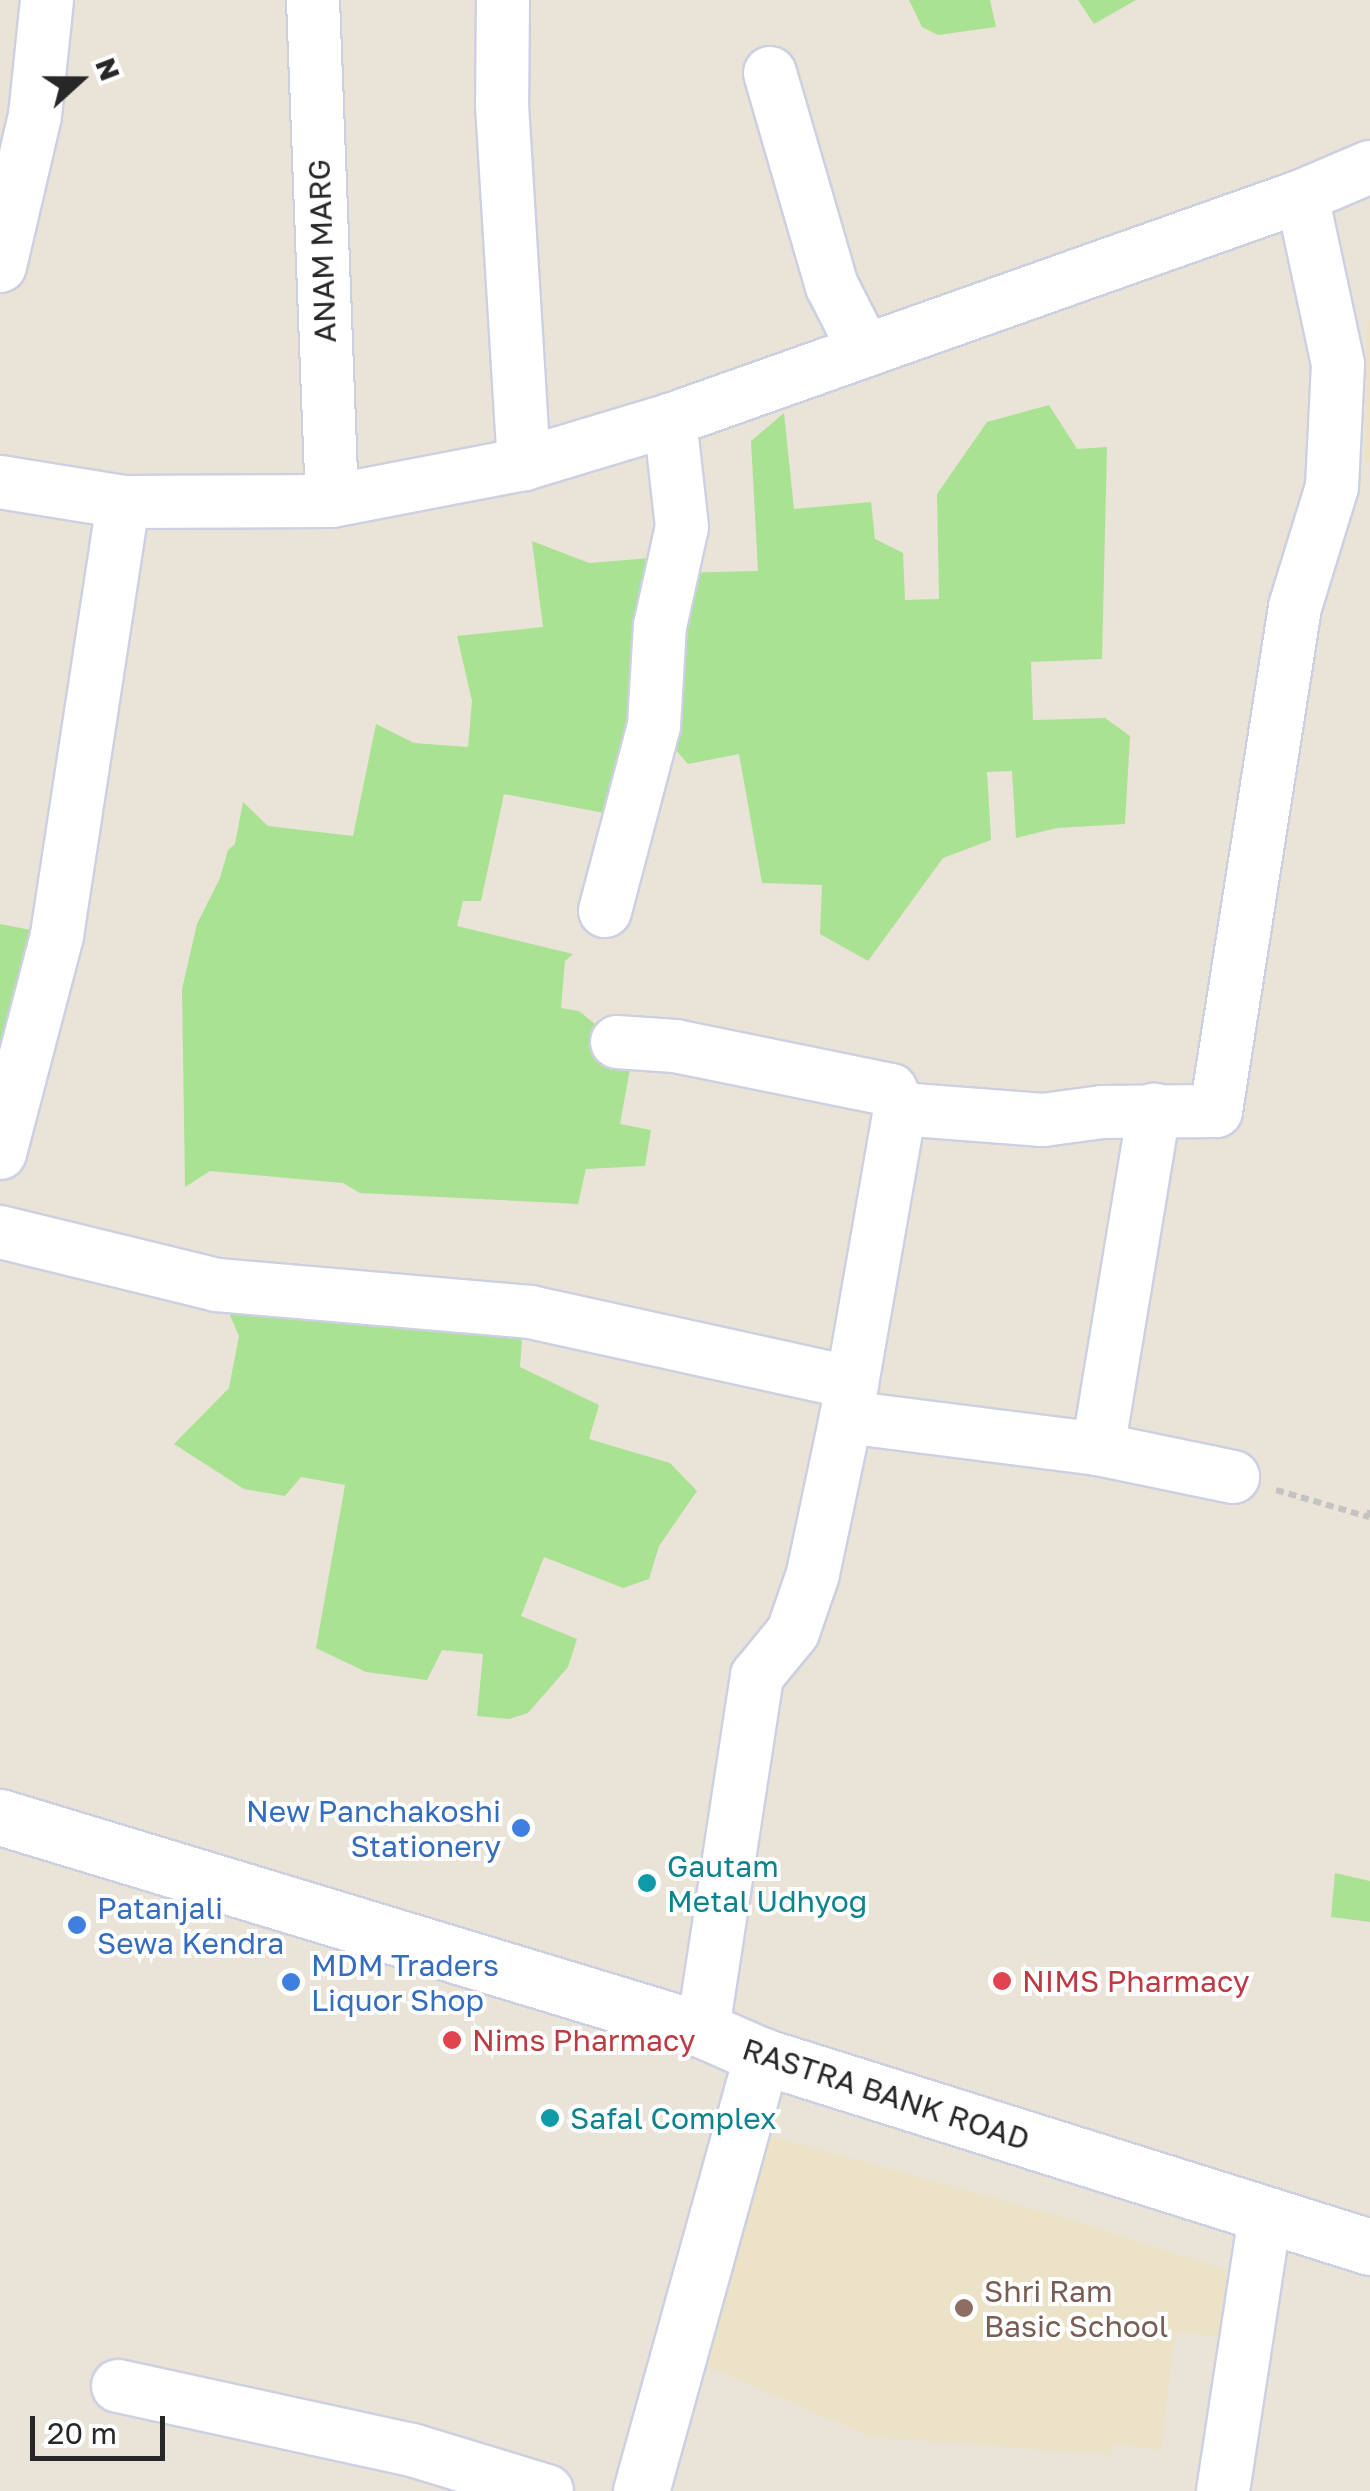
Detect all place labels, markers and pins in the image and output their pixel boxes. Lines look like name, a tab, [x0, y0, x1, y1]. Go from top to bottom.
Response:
place label: New Panchakoshi Stationery	[246, 1793, 501, 1864]
marker: New Panchakoshi Stationery	[510, 1817, 532, 1839]
place label: Gautam Metal Udhyog	[667, 1848, 867, 1918]
marker: Gautam Metal Udhyog	[636, 1872, 658, 1894]
place label: Patanjali Sewa Kendra	[97, 1890, 284, 1960]
marker: Patanjali Sewa Kendra	[66, 1914, 88, 1936]
place label: MDM Traders Liquor Shop	[311, 1947, 499, 2018]
place label: NIMS Pharmacy	[1022, 1963, 1250, 1999]
marker: NIMS Pharmacy	[991, 1970, 1013, 1992]
marker: MDM Traders Liquor Shop	[280, 1971, 302, 1993]
place label: Nims Pharmacy	[472, 2022, 696, 2058]
marker: Nims Pharmacy	[441, 2029, 463, 2051]
place label: Safal Complex	[570, 2100, 777, 2136]
marker: Safal Complex	[539, 2107, 561, 2129]
place label: Shri Ram Basic School	[984, 2273, 1168, 2344]
marker: Shri Ram Basic School	[953, 2297, 975, 2319]

